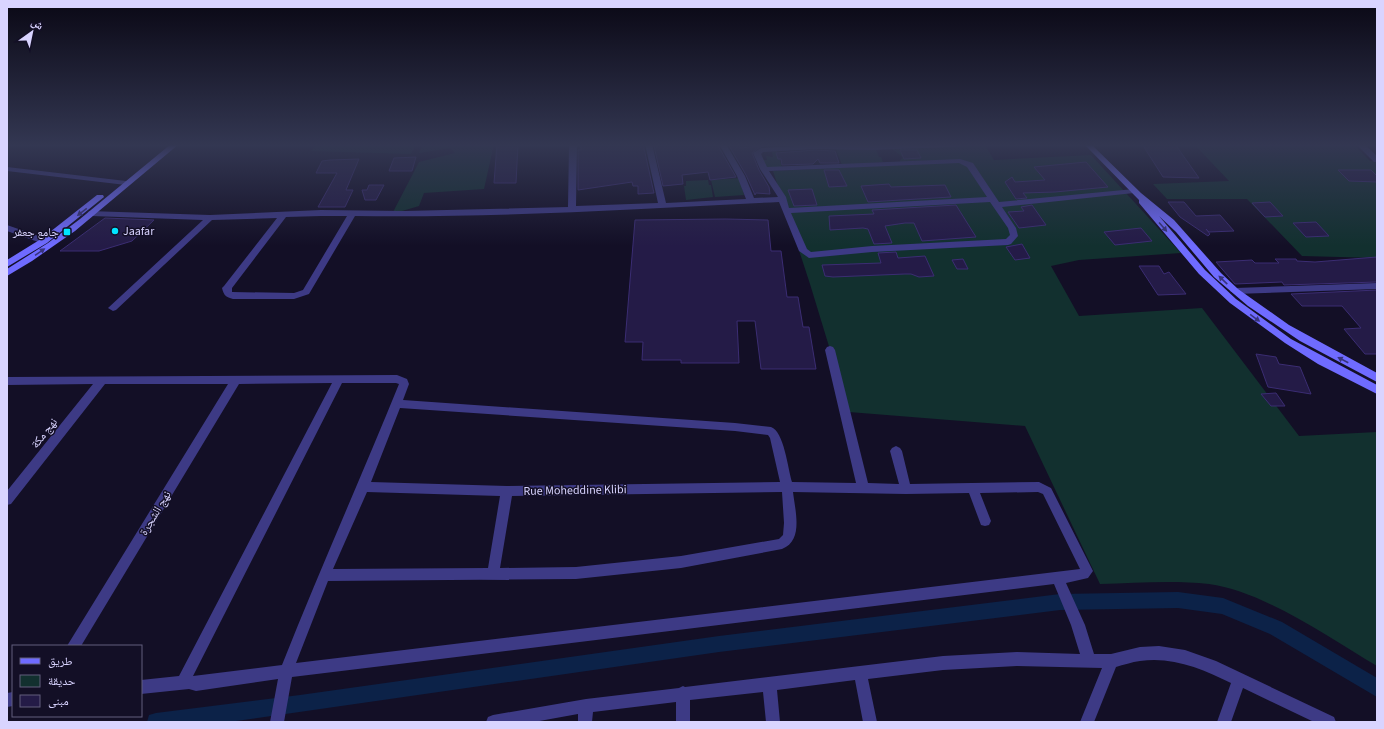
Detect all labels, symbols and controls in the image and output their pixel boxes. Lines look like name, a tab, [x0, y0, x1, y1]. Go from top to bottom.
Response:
north arrow	[12, 12, 52, 52]
text: ش	[28, 15, 46, 34]
one-way arrow	[77, 207, 87, 215]
one-way arrow	[1158, 222, 1167, 232]
place label: Jaafar	[123, 223, 155, 240]
place label: جامع جعفر	[12, 224, 59, 241]
marker: Jaafar	[110, 226, 120, 236]
marker: جامع جعفر	[62, 227, 72, 237]
one-way arrow	[35, 248, 45, 256]
one-way arrow	[1218, 275, 1228, 285]
one-way arrow	[1250, 314, 1260, 322]
one-way arrow	[1337, 356, 1348, 363]
street label: نهج مكة	[27, 414, 62, 452]
street label: Rue Moheddine Klibi	[523, 481, 627, 500]
street label: نهج الشجرة	[135, 488, 175, 539]
legend	[12, 645, 142, 717]
text: طريق	[48, 653, 73, 670]
text: حديقة	[48, 673, 76, 690]
text: مبنى	[48, 693, 69, 710]

